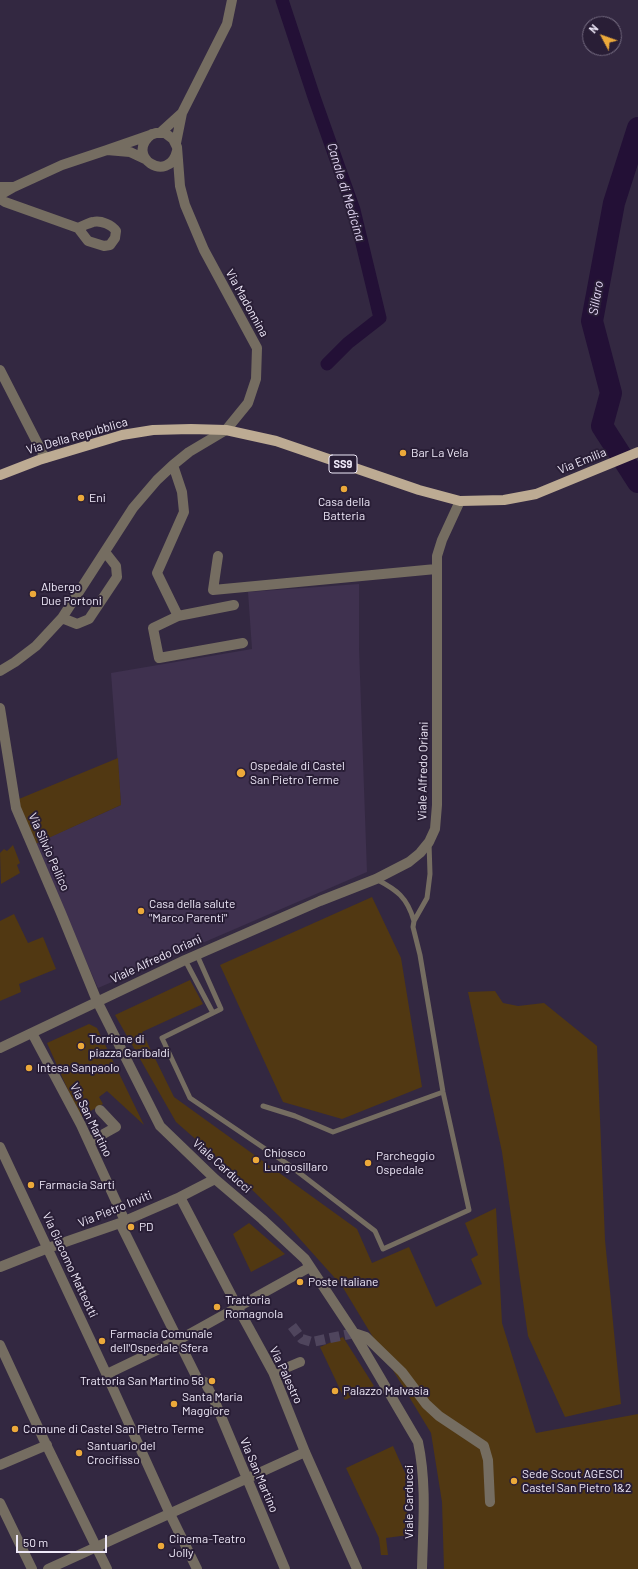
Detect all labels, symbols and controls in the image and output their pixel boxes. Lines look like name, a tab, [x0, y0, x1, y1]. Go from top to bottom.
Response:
north arrow	[582, 16, 622, 56]
text: N	[586, 21, 601, 35]
water label: Canale di Medicina	[324, 141, 368, 243]
street label: Via Madonnina	[223, 267, 271, 339]
water label: Sillaro	[585, 280, 607, 316]
street label: Via Della Repubblica	[25, 415, 129, 457]
street label: Via Emilia	[556, 445, 608, 477]
place label: Bar La Vela	[411, 446, 468, 460]
marker: Bar La Vela	[398, 448, 408, 458]
road number: SS9	[329, 455, 357, 473]
marker: Casa della Batteria	[339, 484, 349, 494]
place label: Eni	[89, 491, 106, 505]
marker: Eni	[76, 493, 86, 503]
place label: Casa della Batteria	[318, 495, 370, 523]
place label: Albergo Due Portoni	[41, 580, 102, 608]
marker: Albergo Due Portoni	[28, 589, 38, 599]
street label: Viale Alfredo Oriani	[415, 721, 431, 821]
place label: Ospedale di Castel San Pietro Terme	[250, 759, 345, 787]
marker: Ospedale di Castel San Pietro Terme	[235, 767, 247, 779]
street label: Via Silvio Pellico	[25, 811, 73, 893]
place label: Casa della salute "Marco Parenti"	[149, 897, 235, 925]
marker: Casa della salute "Marco Parenti"	[136, 906, 146, 916]
street label: Viale Alfredo Oriani	[108, 932, 204, 986]
place label: Torrione di piazza Garibaldi	[89, 1032, 170, 1060]
marker: Torrione di piazza Garibaldi	[76, 1041, 86, 1051]
place label: Intesa Sanpaolo	[37, 1061, 120, 1075]
marker: Intesa Sanpaolo	[24, 1063, 34, 1073]
street label: Via San Martino	[67, 1081, 115, 1159]
street label: Viale Carducci	[190, 1136, 254, 1196]
place label: Chiosco Lungosillaro	[264, 1146, 328, 1174]
place label: Parcheggio Ospedale	[376, 1149, 435, 1177]
marker: Chiosco Lungosillaro	[251, 1155, 261, 1165]
marker: Parcheggio Ospedale	[363, 1158, 373, 1168]
place label: Farmacia Sarti	[39, 1178, 115, 1192]
marker: Farmacia Sarti	[26, 1180, 36, 1190]
street label: Via Pietro Inviti	[76, 1188, 154, 1230]
street label: Via Giacomo Matteotti	[39, 1210, 101, 1320]
place label: PD	[139, 1220, 154, 1234]
marker: PD	[126, 1222, 136, 1232]
place label: Poste Italiane	[308, 1275, 379, 1289]
marker: Poste Italiane	[295, 1277, 305, 1287]
place label: Trattoria Romagnola	[225, 1293, 283, 1321]
marker: Trattoria Romagnola	[212, 1302, 222, 1312]
place label: Farmacia Comunale dell'Ospedale Sfera	[110, 1327, 213, 1355]
marker: Farmacia Comunale dell'Ospedale Sfera	[97, 1336, 107, 1346]
street label: Via Palestro	[266, 1344, 306, 1406]
place label: Trattoria San Martino 58	[80, 1374, 204, 1388]
marker: Trattoria San Martino 58	[207, 1376, 217, 1386]
place label: Palazzo Malvasia	[343, 1384, 429, 1398]
marker: Palazzo Malvasia	[330, 1386, 340, 1396]
place label: Santa Maria Maggiore	[182, 1390, 243, 1418]
marker: Santa Maria Maggiore	[169, 1399, 179, 1409]
place label: Comune di Castel San Pietro Terme	[23, 1422, 204, 1436]
marker: Comune di Castel San Pietro Terme	[10, 1424, 20, 1434]
street label: Via San Martino	[237, 1435, 281, 1515]
place label: Santuario del Crocifisso	[87, 1439, 156, 1467]
marker: Santuario del Crocifisso	[74, 1448, 84, 1458]
street label: Viale Carducci	[402, 1465, 416, 1539]
place label: Sede Scout AGESCI Castel San Pietro 1&2	[522, 1467, 631, 1495]
marker: Sede Scout AGESCI Castel San Pietro 1&2	[509, 1476, 519, 1486]
scale bar	[18, 1527, 109, 1553]
place label: Cinema-Teatro Jolly	[169, 1532, 246, 1560]
text: 50 m	[23, 1535, 48, 1549]
marker: Cinema-Teatro Jolly	[156, 1541, 166, 1551]

